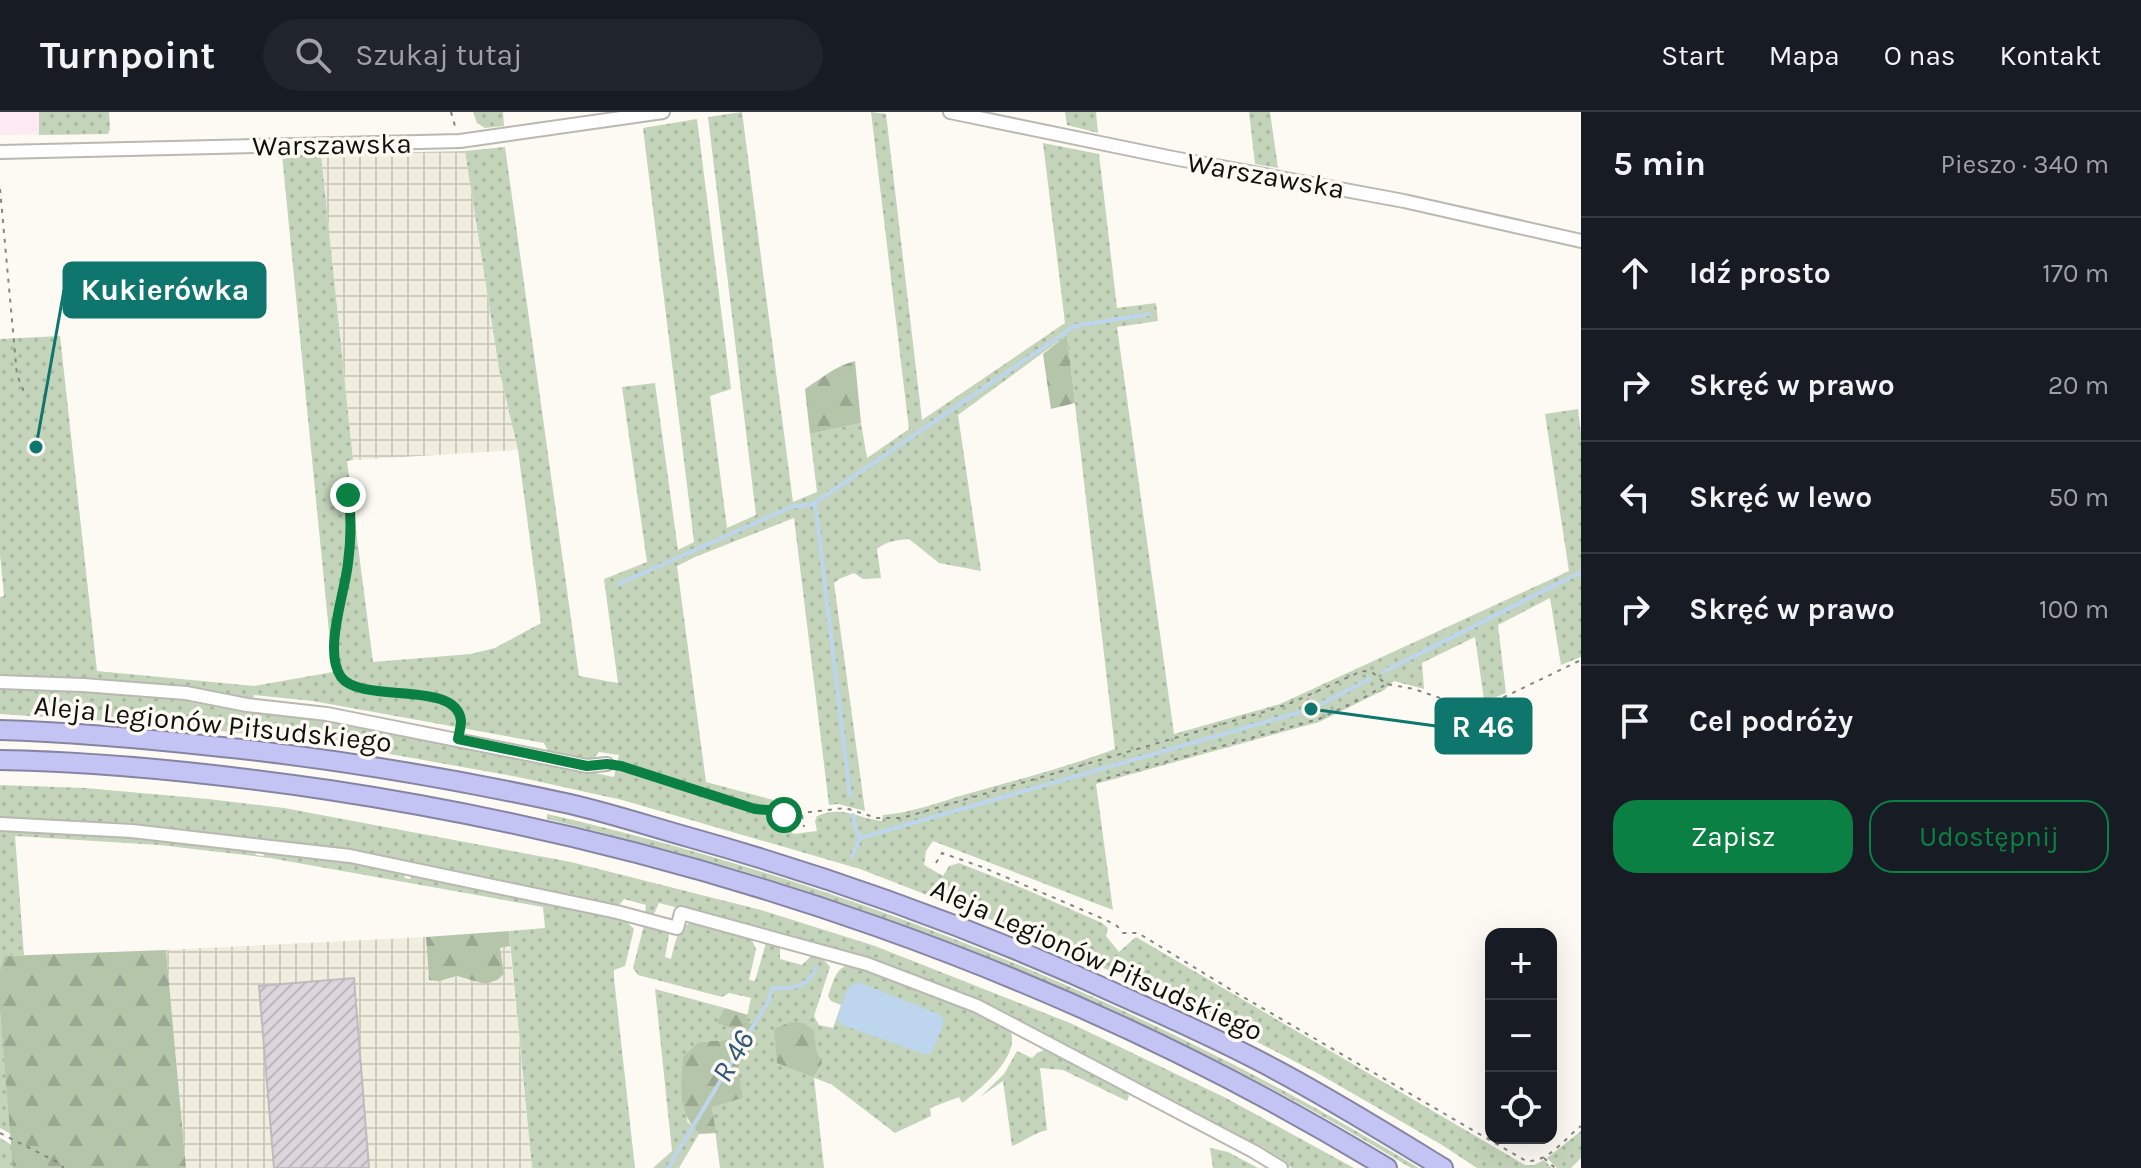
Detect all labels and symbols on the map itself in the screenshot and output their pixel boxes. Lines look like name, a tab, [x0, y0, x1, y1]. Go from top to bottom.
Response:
street label: Warszawska	[252, 127, 412, 162]
street label: Warszawska	[1185, 145, 1347, 206]
callout: Kukierówka	[64, 263, 265, 317]
text: Kukierówka	[81, 272, 249, 308]
route end	[330, 477, 366, 513]
street label: Aleja Legionów Piłsudskiego	[32, 688, 393, 759]
callout: R 46	[1436, 699, 1531, 753]
text: R 46	[1452, 709, 1514, 745]
route start	[766, 797, 802, 833]
street label: Aleja Legionów Piłsudskiego	[926, 871, 1268, 1048]
water label: R 46	[704, 1023, 762, 1088]

